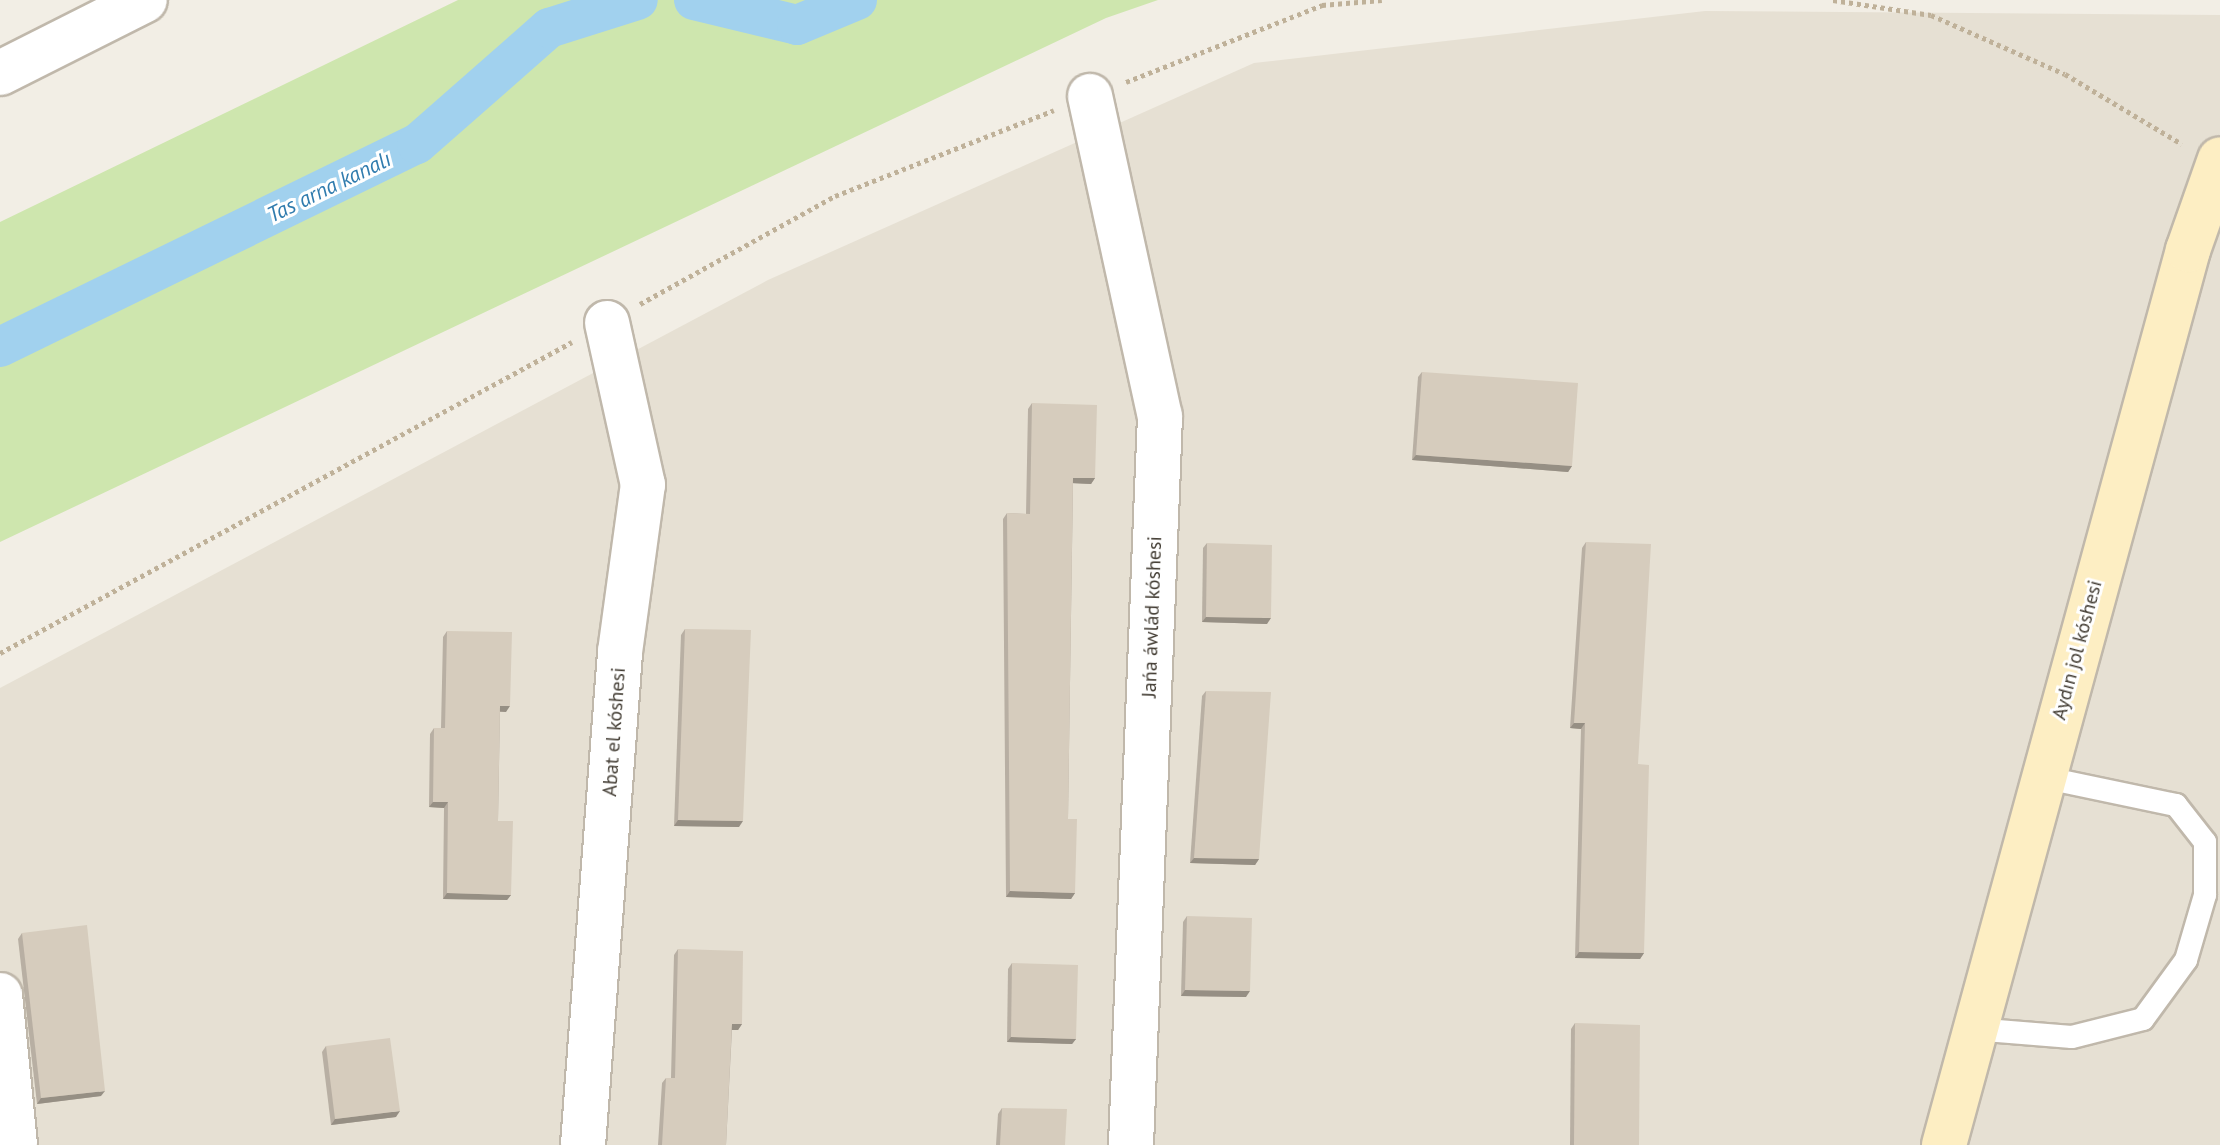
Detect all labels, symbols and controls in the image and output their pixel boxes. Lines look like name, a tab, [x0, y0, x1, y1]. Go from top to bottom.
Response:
water label: Tas arna kanalı	[263, 146, 395, 228]
street label: Jańa áwlád kóshesi	[1137, 536, 1167, 698]
street label: Aydın jol kóshesi	[2047, 578, 2107, 722]
street label: Abat el kóshesi	[598, 667, 630, 797]

